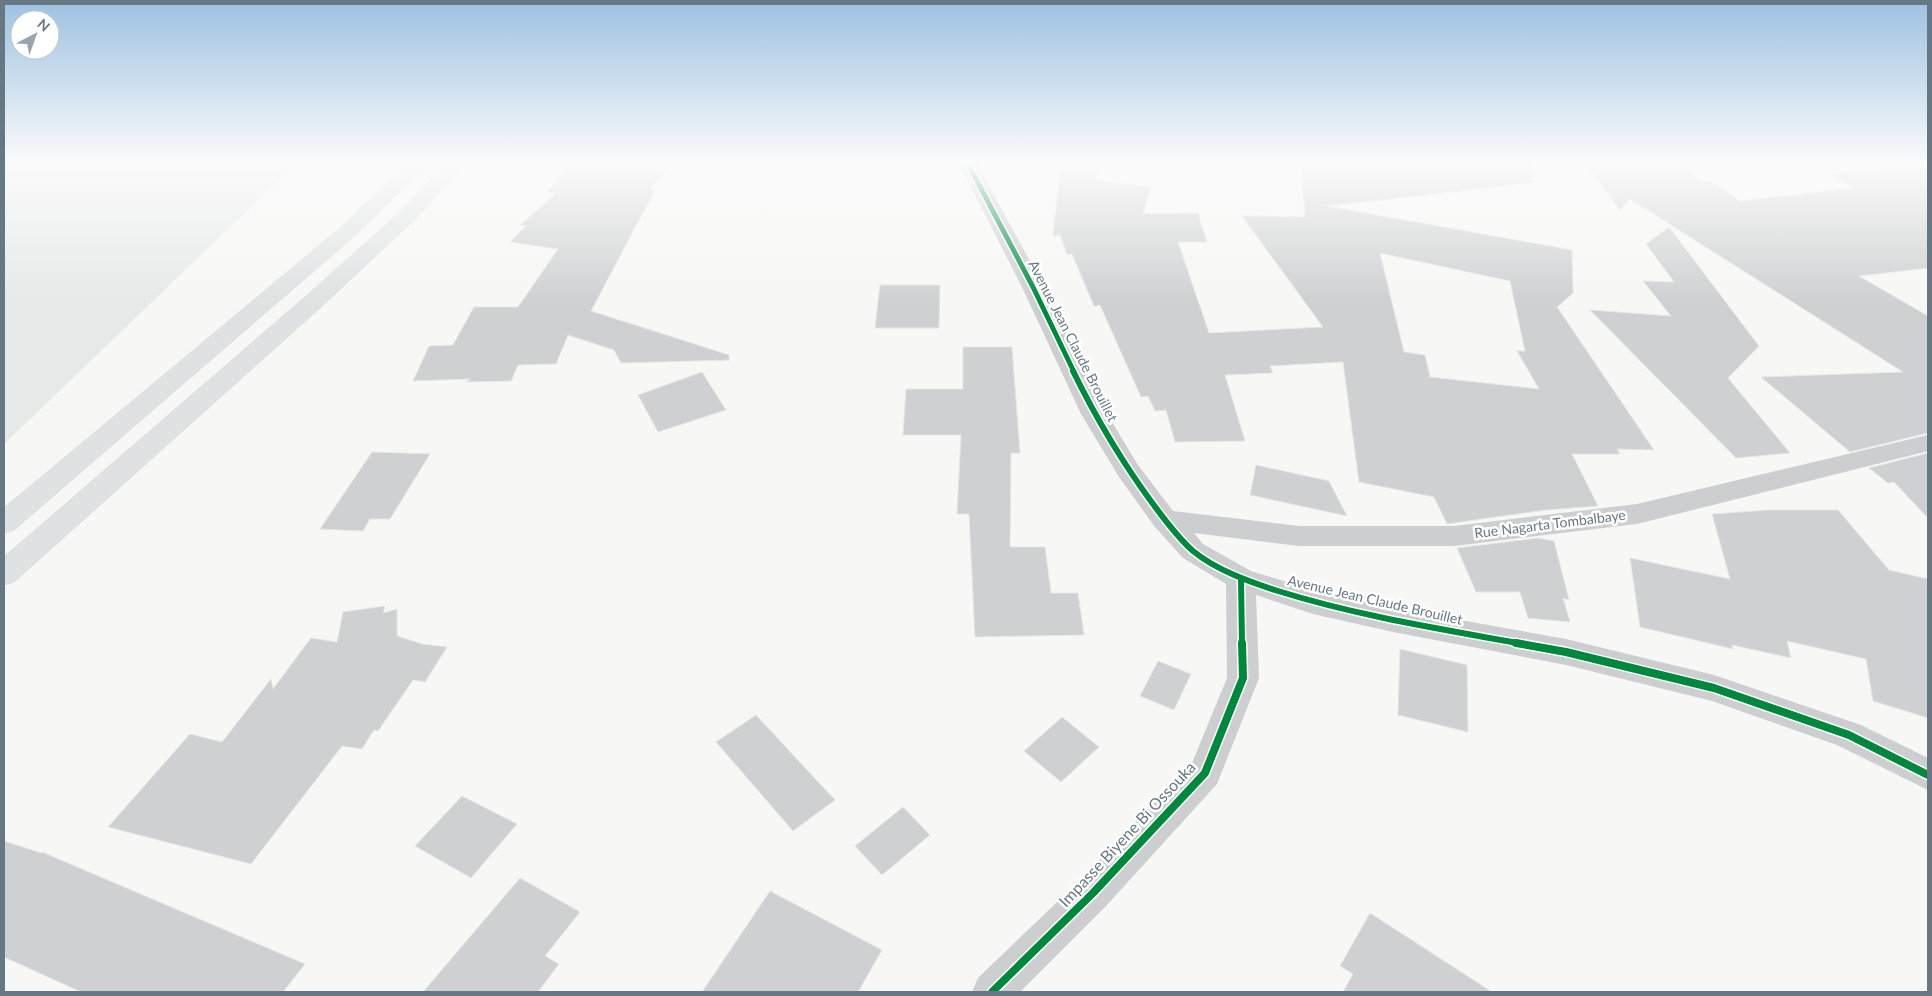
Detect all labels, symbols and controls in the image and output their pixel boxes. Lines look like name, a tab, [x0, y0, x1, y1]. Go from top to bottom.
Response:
north arrow	[10, 10, 60, 60]
text: N	[34, 15, 54, 35]
street label: Avenue Jean Claude Brouillet	[1025, 257, 1122, 424]
street label: Rue Nagarta Tombalbaye	[1473, 506, 1627, 541]
street label: Avenue Jean Claude Brouillet	[1286, 571, 1464, 628]
street label: Impasse Biyene Bi Ossouka	[1054, 757, 1199, 910]

